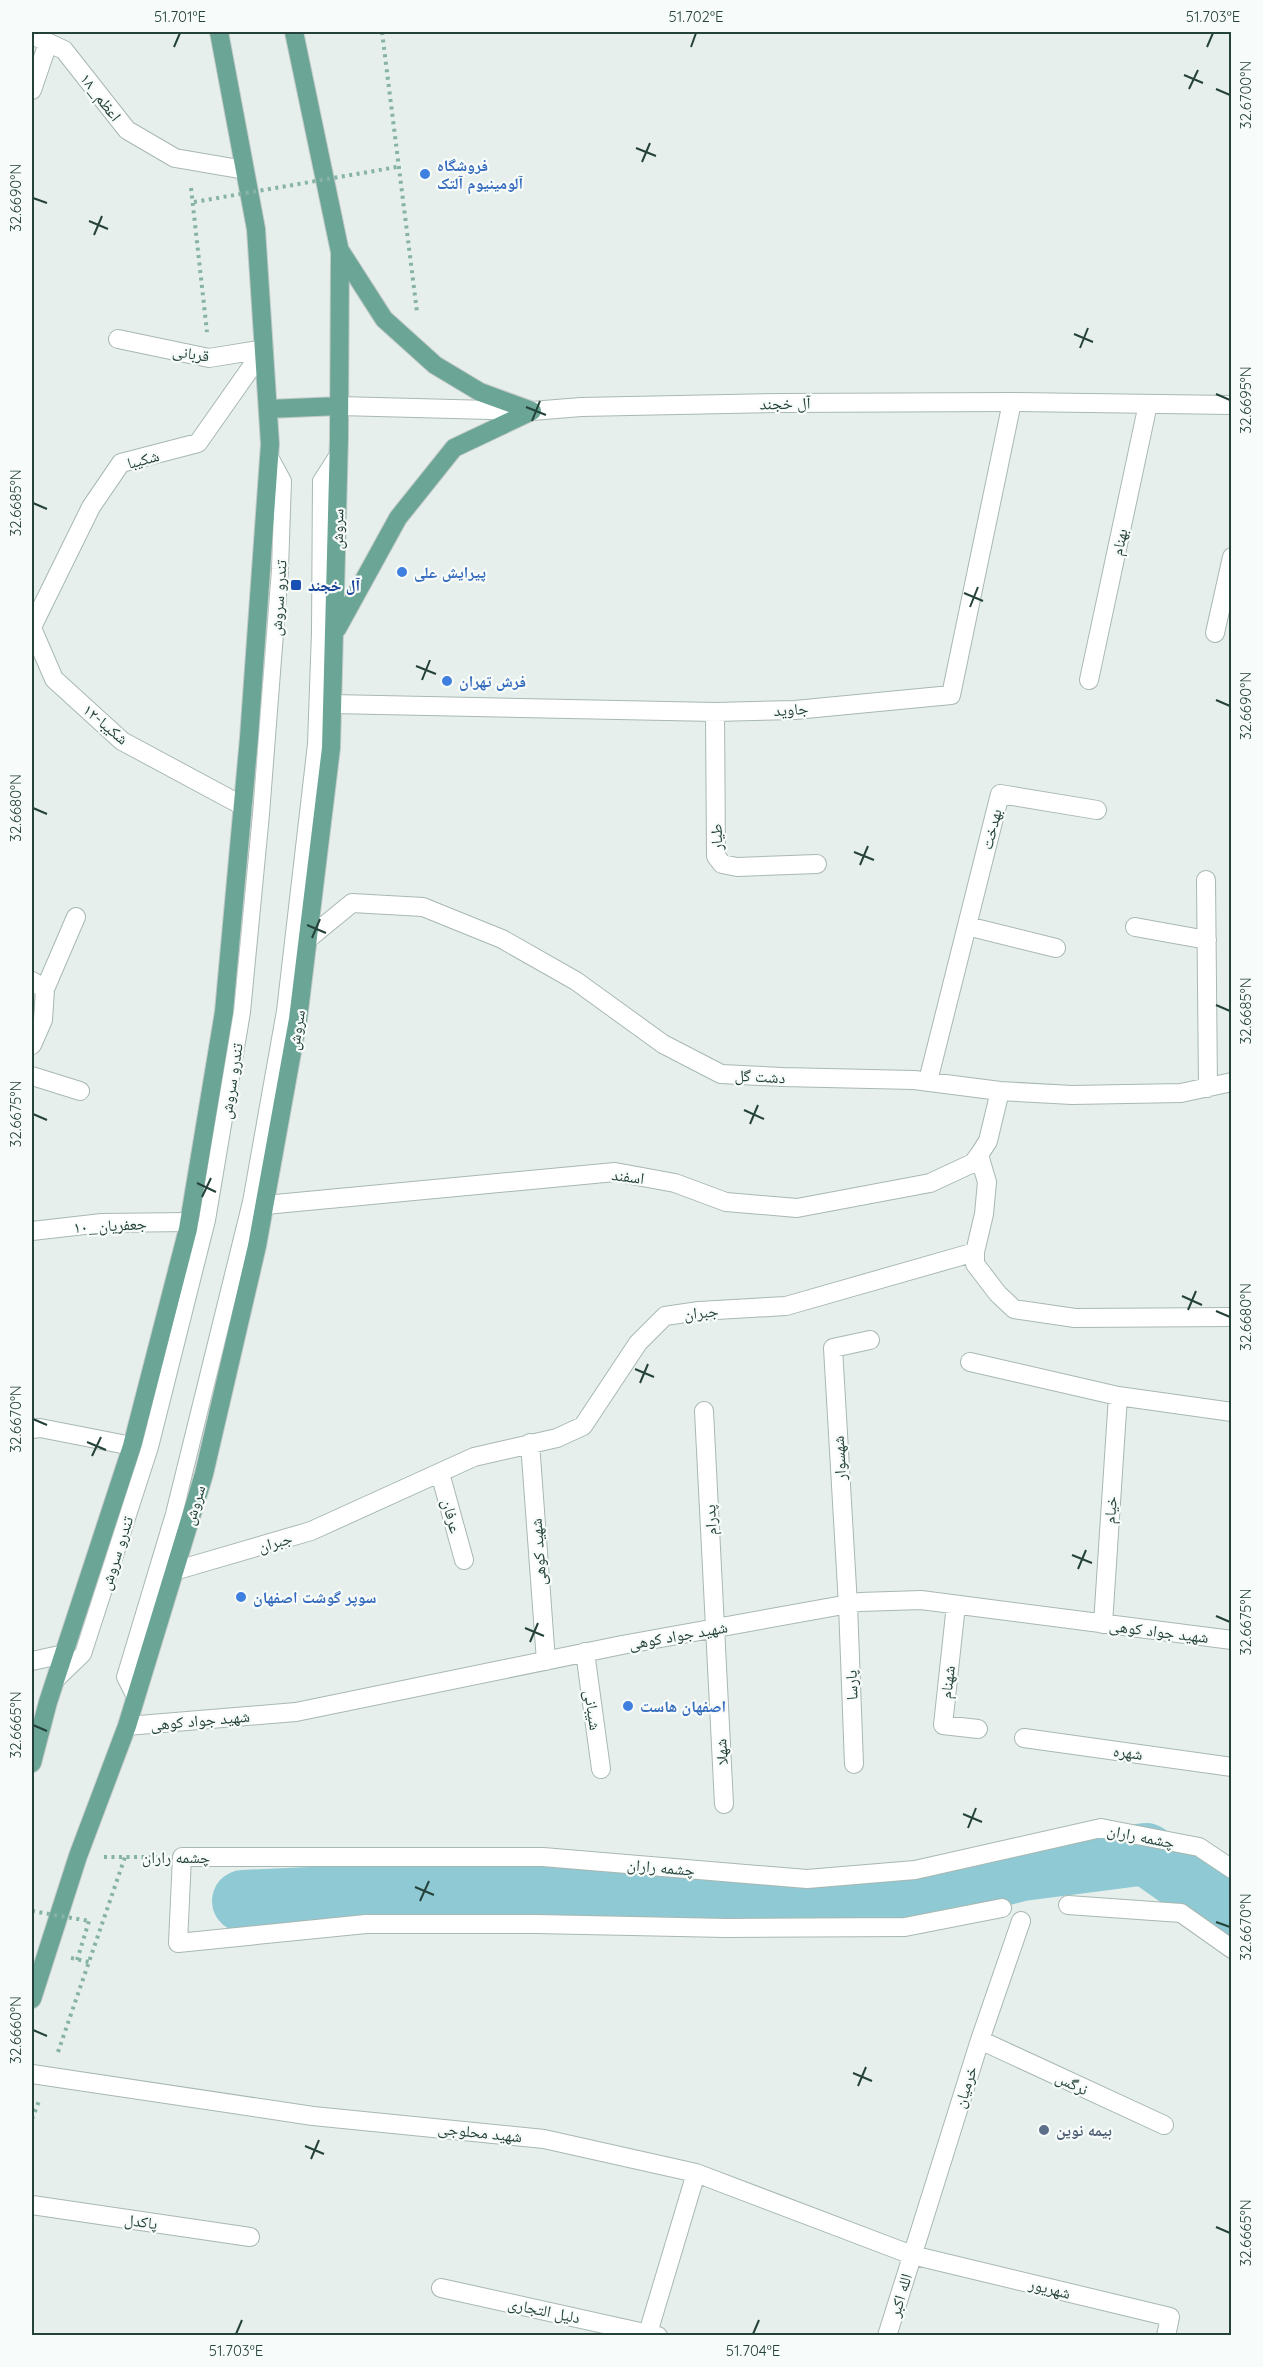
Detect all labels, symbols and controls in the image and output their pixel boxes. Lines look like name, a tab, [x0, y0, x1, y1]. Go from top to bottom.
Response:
text: 51.701°E	[154, 7, 206, 26]
text: 51.702°E	[669, 7, 723, 26]
text: 51.703°E	[1186, 7, 1240, 26]
text: 32.6700°N	[1236, 61, 1255, 129]
street label: ۱۸_اعظم	[75, 69, 126, 126]
place label: فروشگاه آلومینیوم آلتک	[437, 155, 524, 195]
text: 32.6690°N	[6, 164, 25, 232]
marker: فروشگاه آلومینیوم آلتک	[418, 167, 432, 181]
street label: قربانی	[171, 340, 211, 367]
text: 32.6695°N	[1236, 366, 1255, 434]
street label: آل خجند	[759, 393, 812, 414]
street label: شکیبا	[125, 445, 161, 473]
text: 32.6685°N	[6, 469, 25, 537]
street label: سروش	[327, 508, 348, 550]
street label: بهنام	[1106, 527, 1133, 558]
street label: تندرو سروش	[265, 559, 292, 637]
place label: پیرایش علی	[414, 562, 486, 582]
marker: پیرایش علی	[395, 565, 409, 579]
place label: آل خجند	[308, 575, 361, 595]
marker: آل خجند	[289, 578, 303, 592]
place label: فرش تهران	[459, 671, 526, 691]
text: 32.6690°N	[1236, 672, 1255, 740]
marker: فرش تهران	[440, 674, 454, 688]
street label: جاوید	[773, 698, 809, 720]
street label: ۱۲-شکیبا	[79, 699, 133, 749]
text: 32.6680°N	[6, 774, 25, 842]
street label: بهدخت	[976, 807, 1006, 851]
street label: طیار	[706, 823, 726, 852]
text: 32.6685°N	[1236, 977, 1255, 1045]
street label: سروش	[283, 1008, 310, 1052]
street label: تندرو سروش	[215, 1041, 248, 1120]
street label: دشت گل	[734, 1065, 786, 1088]
text: 32.6675°N	[6, 1081, 25, 1147]
street label: اسفند	[611, 1164, 645, 1188]
street label: ۱۰_جعفریان	[73, 1213, 147, 1238]
text: 32.6680°N	[1236, 1283, 1255, 1351]
street label: جبران	[683, 1300, 719, 1325]
text: 32.6670°N	[6, 1385, 25, 1453]
street label: شهسوار	[828, 1435, 850, 1482]
street label: سروش	[178, 1483, 210, 1528]
street label: خیام	[1099, 1495, 1122, 1525]
street label: عرفان	[437, 1497, 466, 1536]
street label: پدرام	[699, 1504, 722, 1536]
street label: تندرو سروش	[95, 1513, 138, 1593]
street label: شهید کوهی	[526, 1518, 551, 1586]
street label: جبران	[256, 1528, 295, 1557]
place label: سوپر گوشت اصفهان	[253, 1587, 376, 1607]
text: 32.6675°N	[1236, 1589, 1255, 1655]
marker: سوپر گوشت اصفهان	[234, 1590, 248, 1604]
street label: شهید جواد کوهی	[1108, 1615, 1210, 1648]
street label: شهید جواد کوهی	[627, 1616, 729, 1655]
street label: شهنام	[935, 1664, 960, 1700]
street label: پارسا	[840, 1669, 862, 1700]
street label: شیبانی	[579, 1689, 606, 1732]
text: 32.6665°N	[6, 1691, 25, 1759]
place label: اصفهان هاست	[640, 1696, 726, 1716]
marker: اصفهان هاست	[621, 1699, 635, 1713]
street label: شهید جواد کوهی	[149, 1706, 251, 1735]
street label: شهلا	[710, 1738, 732, 1766]
street label: شهره	[1112, 1740, 1144, 1764]
street label: چشمه راران	[1105, 1820, 1176, 1853]
street label: چشمه راران	[142, 1847, 210, 1868]
street label: چشمه راران	[626, 1854, 696, 1881]
text: 32.6670°N	[1236, 1893, 1255, 1961]
text: 32.6660°N	[6, 1996, 25, 2064]
street label: خرمیان	[949, 2063, 982, 2111]
street label: نرگس	[1052, 2067, 1092, 2100]
street label: شهید محلوجی	[437, 2118, 523, 2147]
place label: بیمه نوین	[1056, 2120, 1112, 2140]
marker: بیمه نوین	[1037, 2123, 1051, 2137]
text: 32.6665°N	[1236, 2199, 1255, 2267]
street label: پاکدل	[123, 2209, 159, 2234]
street label: الله اکبر	[884, 2271, 916, 2320]
street label: شهریور	[1026, 2273, 1073, 2303]
street label: دلیل التجاری	[506, 2293, 582, 2328]
text: 51.703°E	[209, 2341, 263, 2360]
text: 51.704°E	[726, 2341, 780, 2360]

